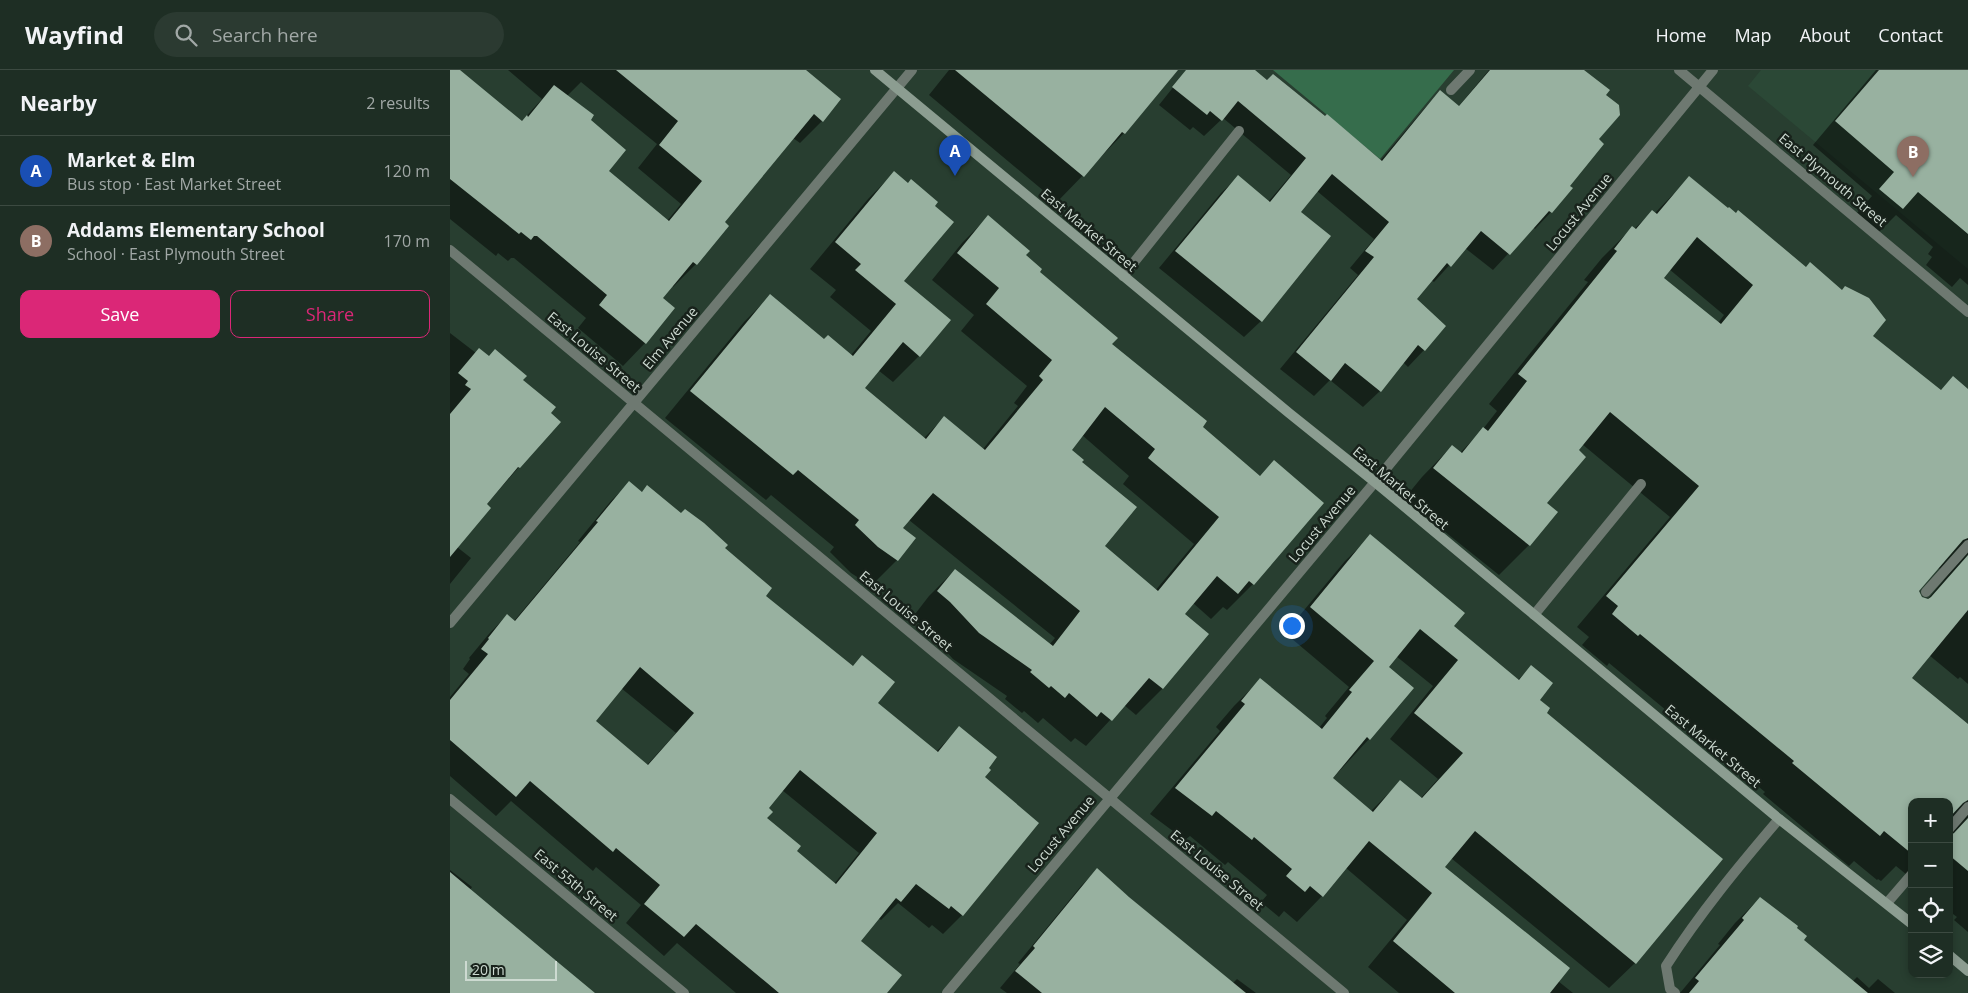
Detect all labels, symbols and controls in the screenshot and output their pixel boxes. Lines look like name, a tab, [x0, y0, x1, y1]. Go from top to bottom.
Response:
search box	[154, 12, 504, 57]
text: Wayfind	[25, 18, 124, 51]
icon: search	[172, 21, 200, 49]
text: Search here	[212, 22, 318, 48]
text: Home	[1656, 23, 1706, 47]
text: Map	[1734, 23, 1772, 47]
text: About	[1800, 23, 1850, 47]
text: Contact	[1878, 23, 1943, 47]
text: Nearby	[20, 89, 97, 117]
text: 2 results	[366, 92, 430, 114]
street label: East Plymouth Street	[1775, 129, 1892, 231]
pin: A	[939, 135, 971, 176]
pin: B	[1897, 136, 1929, 177]
text: Market & Elm	[67, 147, 196, 173]
text: A	[30, 160, 42, 182]
text: 120 m	[384, 160, 430, 182]
street label: Locust Avenue	[1541, 169, 1616, 255]
text: Bus stop · East Market Street	[67, 173, 281, 195]
street label: East Market Street	[1037, 184, 1141, 275]
text: Addams Elementary School	[67, 217, 325, 243]
text: B	[31, 230, 41, 252]
text: 170 m	[384, 230, 430, 252]
text: School · East Plymouth Street	[67, 243, 285, 265]
button: Save	[20, 290, 220, 338]
button: Share	[230, 290, 430, 338]
street label: Elm Avenue	[638, 302, 702, 373]
street label: East Louise Street	[544, 307, 645, 396]
street label: East Market Street	[1349, 442, 1453, 533]
street label: Locust Avenue	[1284, 481, 1360, 566]
street label: East Louise Street	[856, 566, 957, 655]
your location	[1279, 613, 1305, 639]
street label: East Market Street	[1661, 700, 1765, 791]
street label: Locust Avenue	[1023, 791, 1099, 876]
map controls	[1908, 798, 1953, 978]
button: +	[1908, 798, 1953, 843]
street label: East Louise Street	[1167, 825, 1268, 914]
button: −	[1908, 843, 1953, 888]
street label: East 55th Street	[531, 844, 622, 925]
button: locate	[1908, 888, 1953, 933]
button: layers	[1908, 933, 1953, 978]
scale bar	[465, 958, 558, 981]
text: 20 m	[472, 960, 505, 979]

